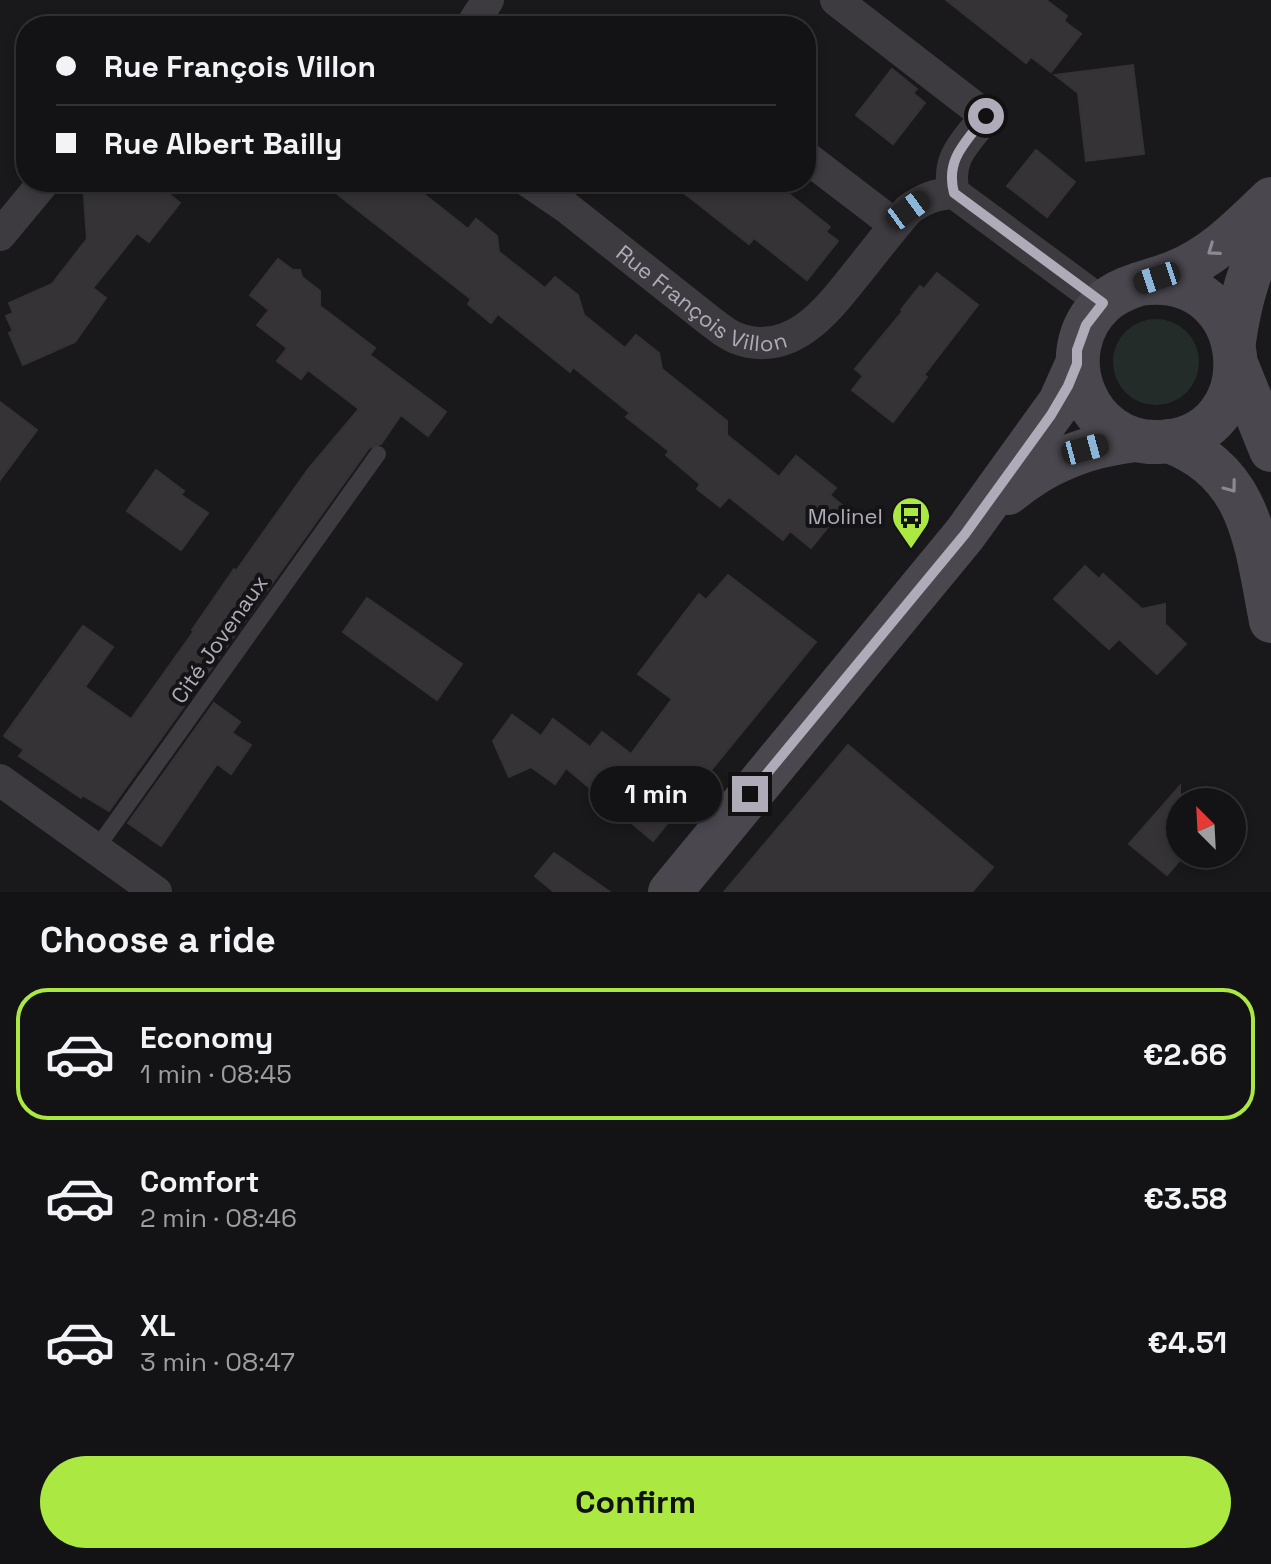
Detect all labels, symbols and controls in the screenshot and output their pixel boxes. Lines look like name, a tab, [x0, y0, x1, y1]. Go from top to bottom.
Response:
text: Rue François Villon	[104, 47, 376, 86]
route start	[968, 98, 1004, 134]
text: Rue Albert Bailly	[104, 124, 342, 163]
car	[882, 186, 934, 234]
street label: Rue François Villon	[611, 238, 790, 357]
one-way arrow	[1207, 241, 1221, 255]
car	[1130, 259, 1184, 297]
car	[1059, 431, 1111, 467]
one-way arrow	[1221, 478, 1235, 493]
bus stop icon: Molinel	[890, 495, 932, 550]
place label: Molinel	[808, 502, 883, 530]
street label: Cité Jovenaux	[164, 569, 274, 709]
callout: 1 min	[590, 766, 722, 822]
route end	[732, 776, 768, 812]
text: 1 min	[624, 777, 688, 811]
north arrow	[1166, 788, 1246, 868]
map controls	[1166, 788, 1246, 868]
text: Choose a ride	[40, 917, 276, 963]
icon: car	[44, 1018, 116, 1090]
text: Economy	[140, 1018, 273, 1057]
text: €2.66	[1143, 1035, 1227, 1074]
text: 1 min · 08:45	[140, 1057, 292, 1091]
icon: car	[44, 1162, 116, 1234]
text: Comfort	[140, 1162, 259, 1201]
text: €3.58	[1143, 1179, 1227, 1218]
text: 2 min · 08:46	[140, 1201, 297, 1235]
icon: car	[44, 1306, 116, 1378]
text: XL	[140, 1306, 176, 1345]
text: €4.51	[1148, 1323, 1227, 1362]
text: 3 min · 08:47	[140, 1345, 295, 1379]
button: Confirm	[40, 1456, 1231, 1548]

